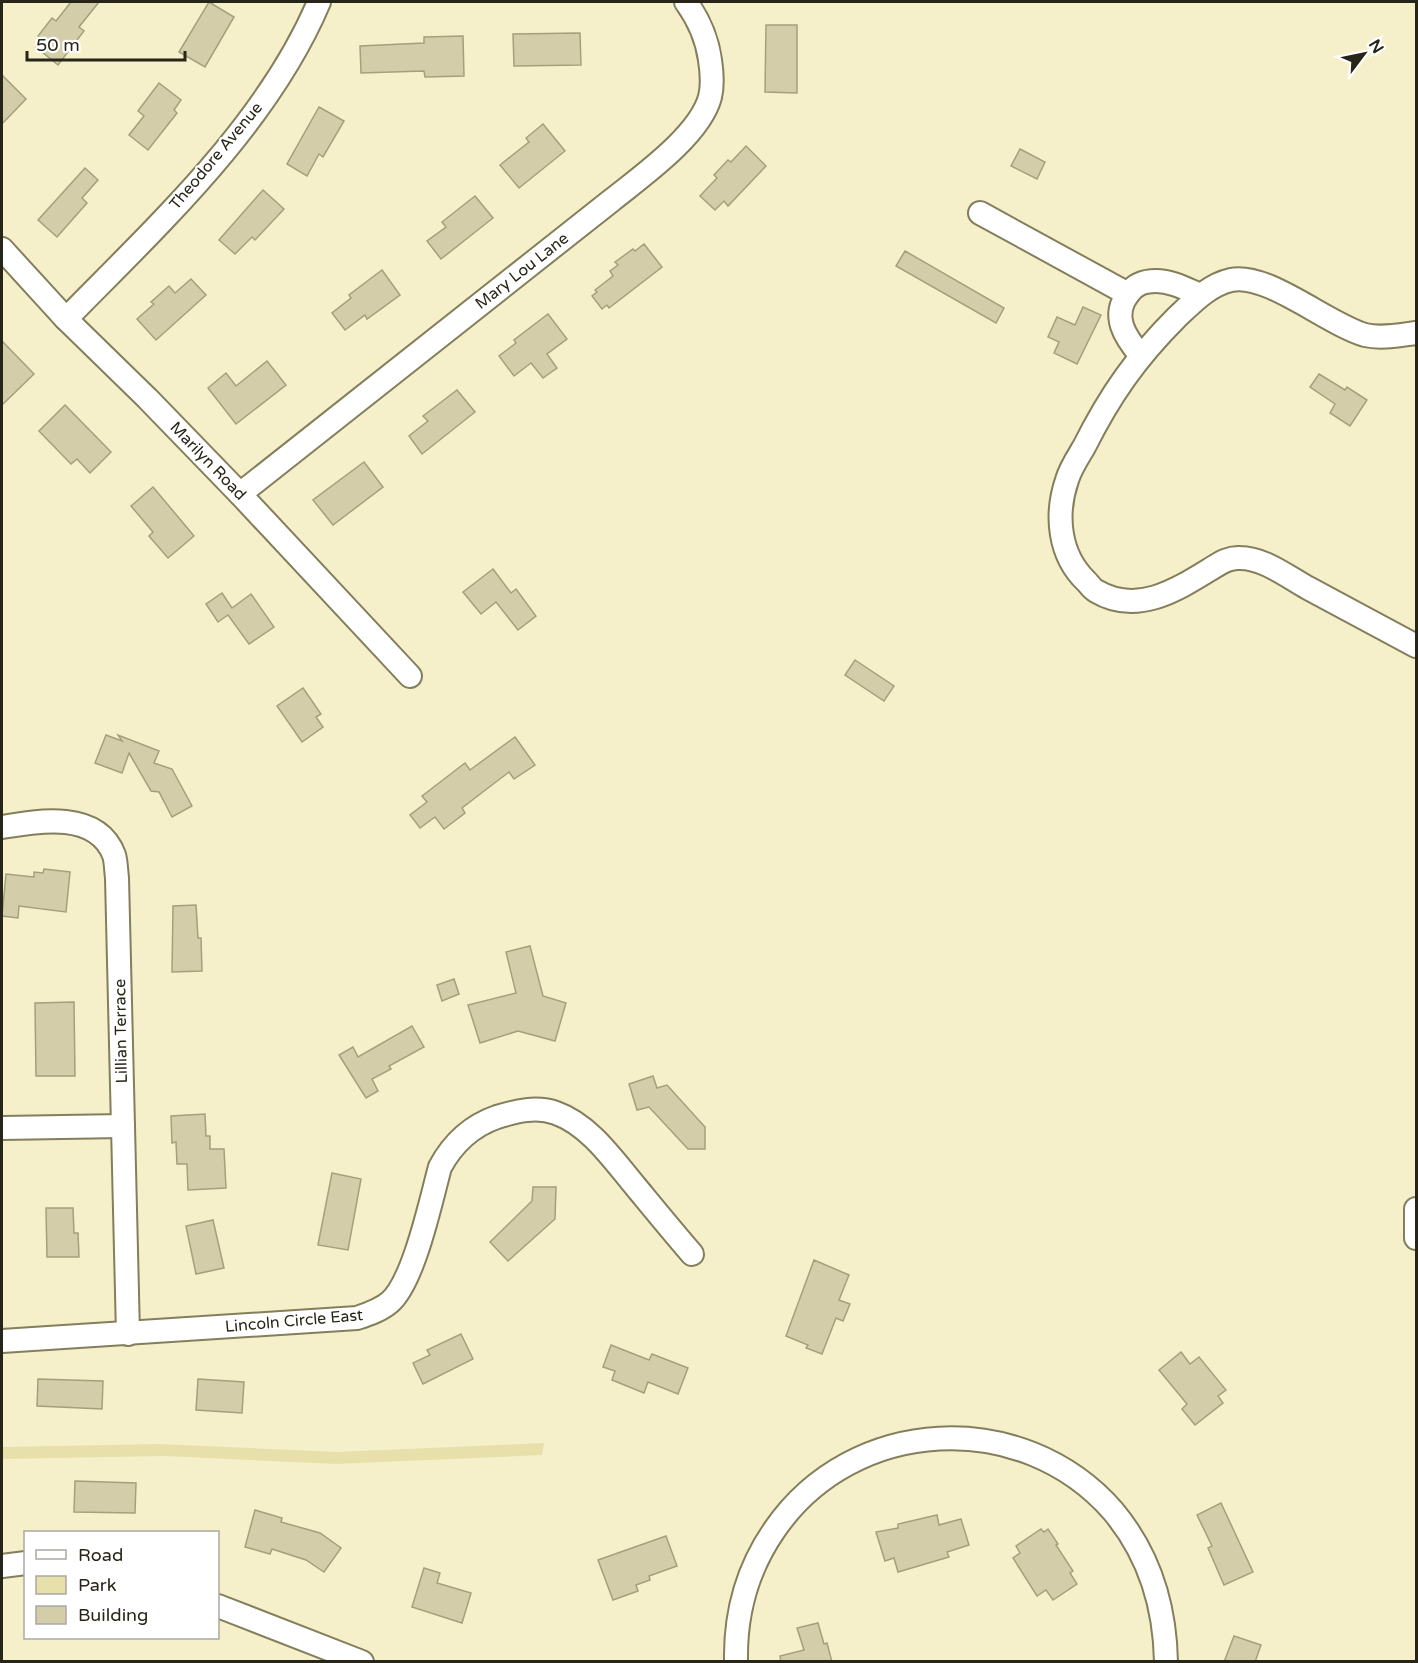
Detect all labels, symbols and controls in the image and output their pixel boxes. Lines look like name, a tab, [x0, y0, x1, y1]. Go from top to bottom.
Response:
scale bar	[27, 24, 184, 62]
north arrow	[1334, 24, 1394, 84]
text: 50 m	[36, 34, 80, 56]
text: N	[1364, 36, 1388, 57]
street label: Theodore Avenue	[165, 98, 267, 214]
street label: Mary Lou Lane	[471, 228, 573, 314]
street label: Marilyn Road	[166, 418, 250, 504]
street label: Lillian Terrace	[110, 979, 132, 1083]
street label: Lincoln Circle East	[224, 1305, 364, 1337]
legend	[24, 1531, 219, 1639]
text: Road	[78, 1544, 123, 1566]
text: Park	[78, 1574, 117, 1596]
text: Building	[78, 1604, 148, 1626]

